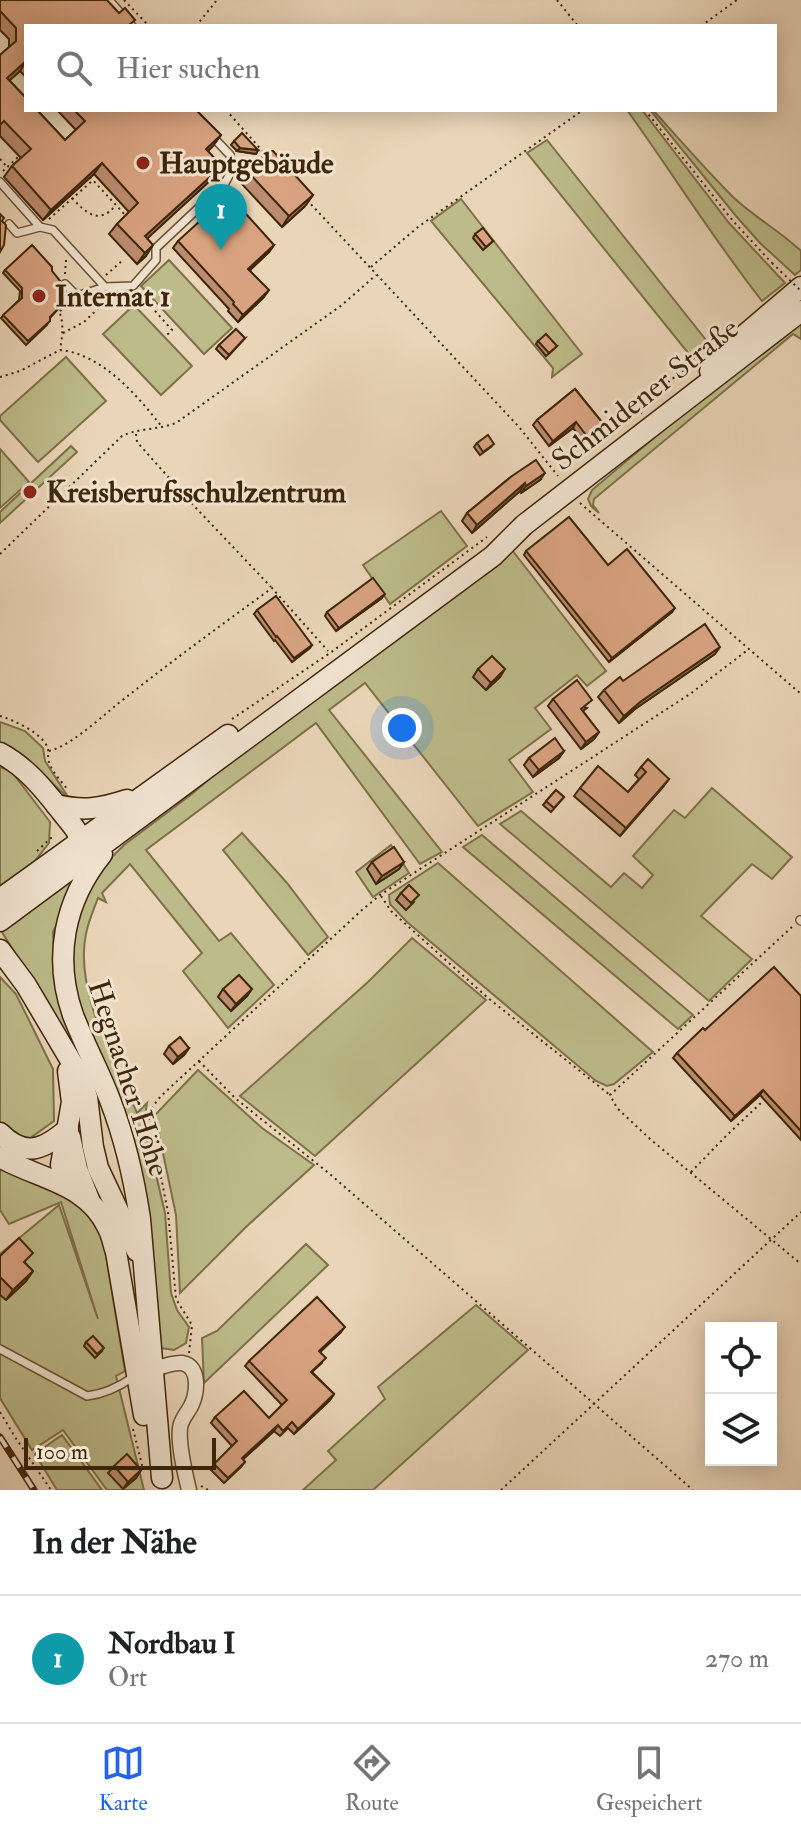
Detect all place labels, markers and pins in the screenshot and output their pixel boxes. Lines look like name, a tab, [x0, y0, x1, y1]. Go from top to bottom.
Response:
place label: Hauptgebäude	[159, 145, 334, 182]
marker: Hauptgebäude	[134, 154, 152, 172]
pin: 1	[195, 184, 247, 250]
place label: Internat 1	[55, 278, 170, 315]
marker: Internat 1	[30, 287, 48, 305]
place label: Kreisberufsschulzentrum	[46, 474, 347, 511]
marker: Kreisberufsschulzentrum	[21, 483, 39, 501]

